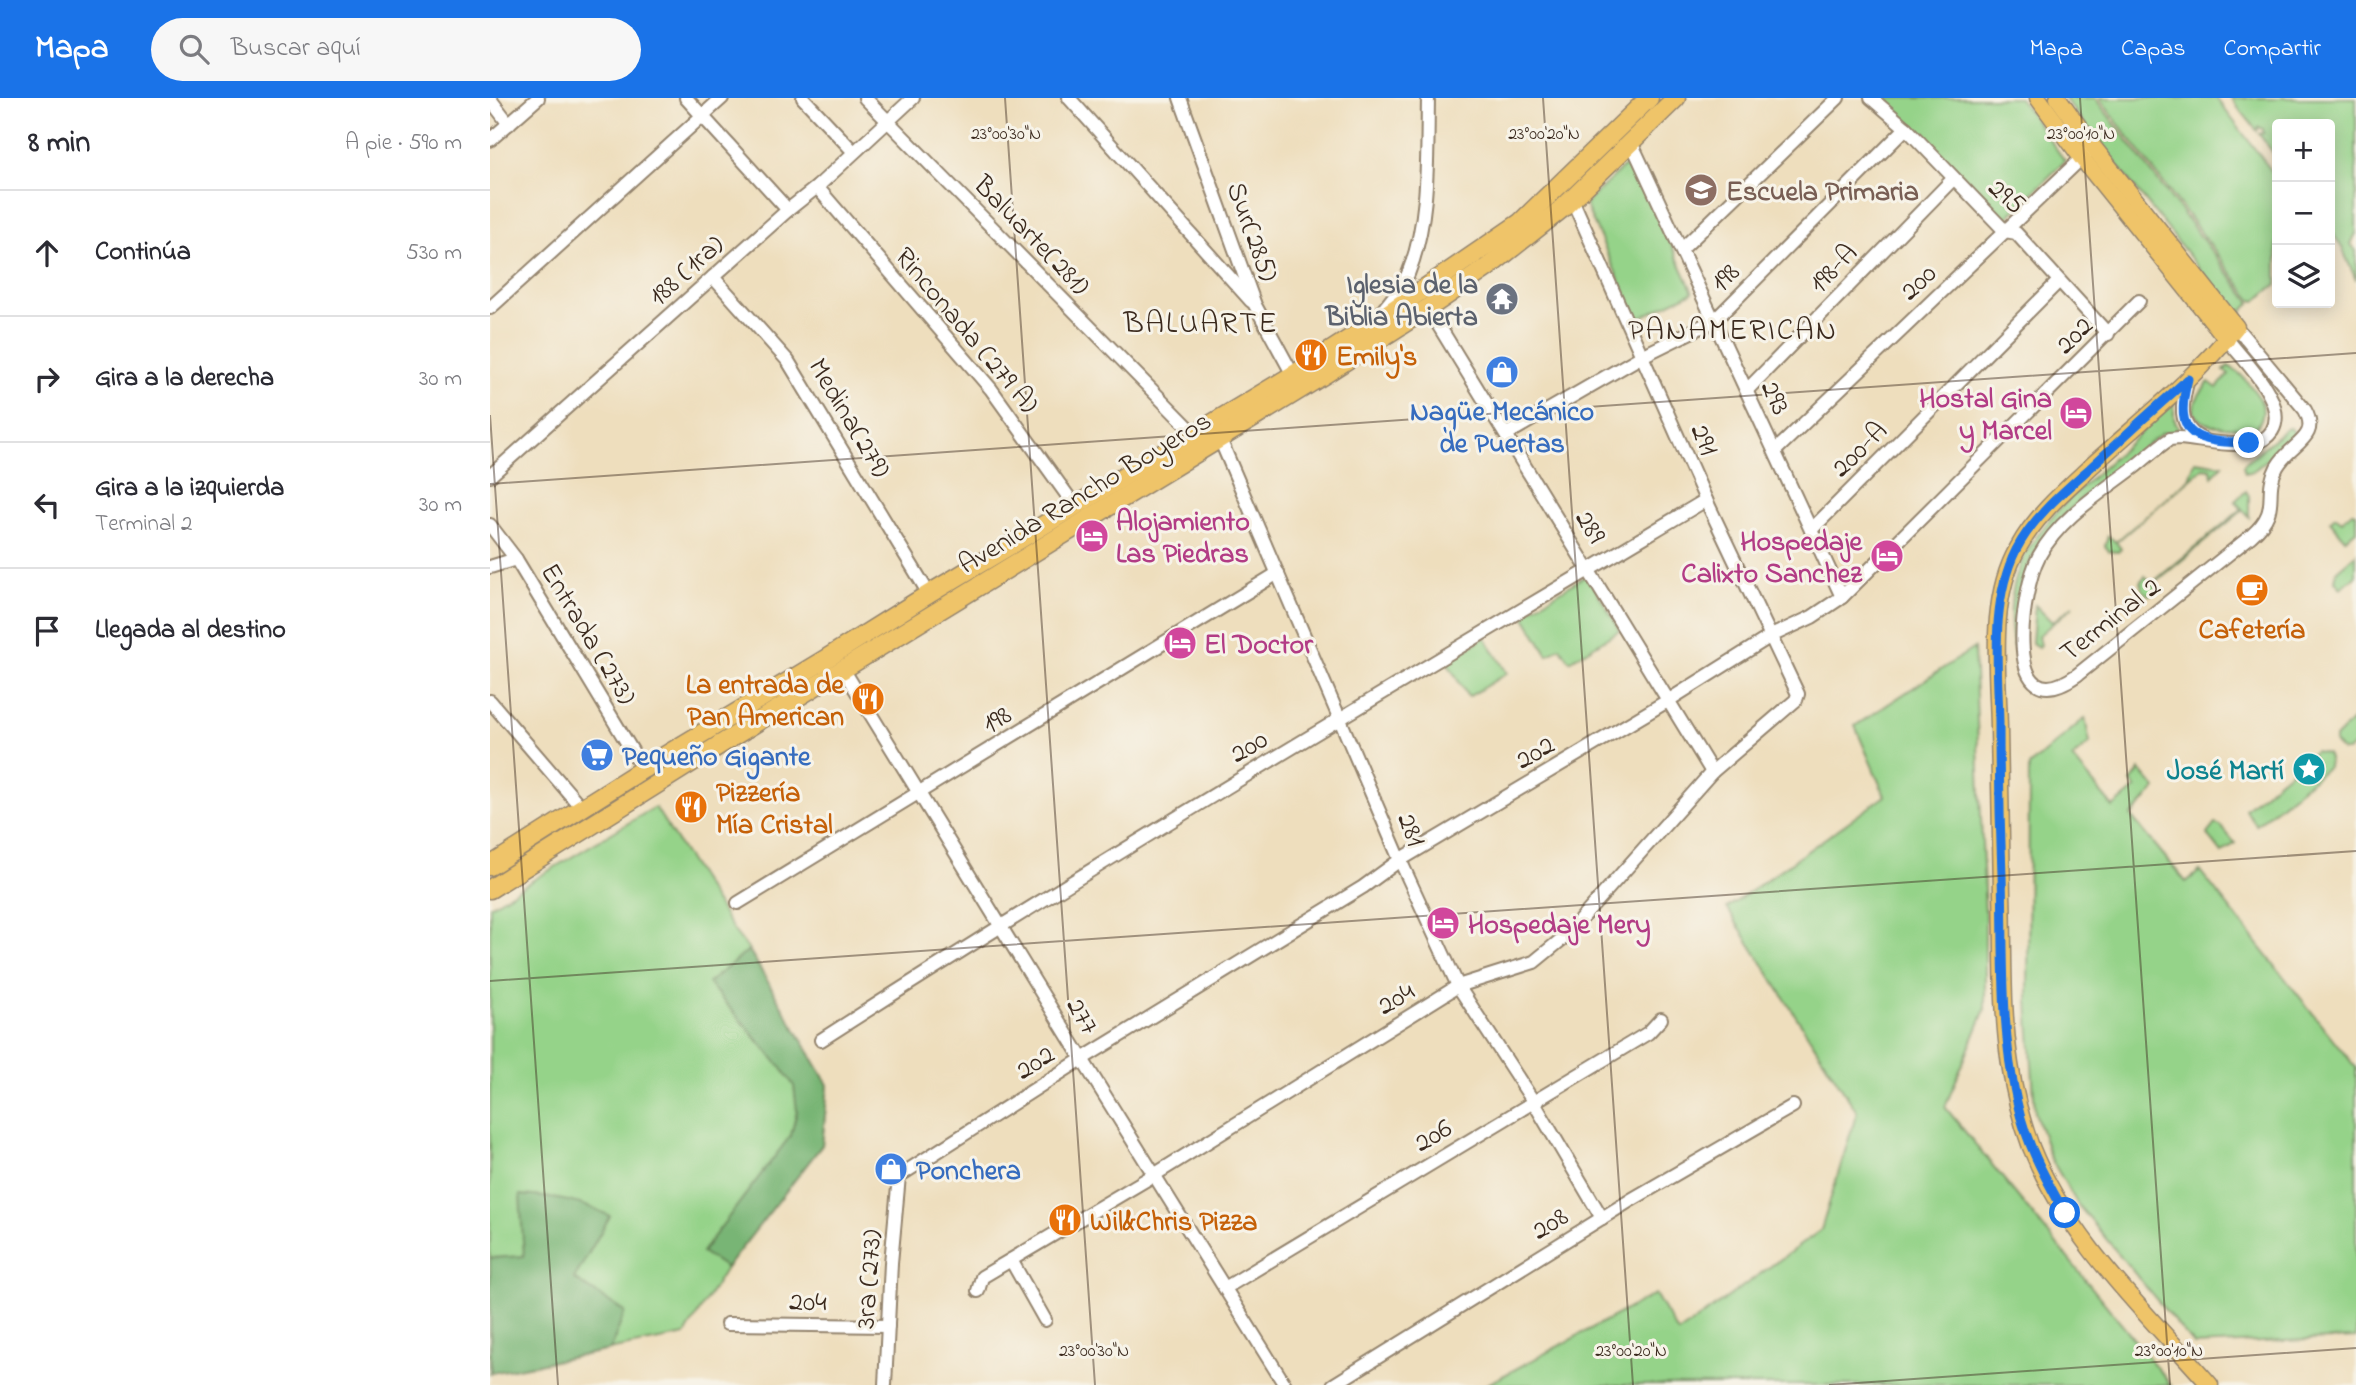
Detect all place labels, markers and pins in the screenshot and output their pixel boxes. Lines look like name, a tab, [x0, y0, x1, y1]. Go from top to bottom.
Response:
school or university icon: Escuela Primaria	[1682, 171, 1720, 209]
place label: Escuela Primaria	[1726, 173, 1919, 214]
place label: Iglesia de la Biblia Abierta	[1323, 266, 1478, 339]
temple icon: Iglesia de la Biblia Abierta	[1483, 280, 1521, 318]
restaurant icon: Emily's	[1292, 336, 1330, 374]
place label: Emily's	[1336, 338, 1417, 379]
shop icon: Nagüe Mecánico de Puertas	[1483, 353, 1521, 391]
place label: Hostal Gina y Marcel	[1919, 380, 2052, 453]
place label: Nagüe Mecánico de Puertas	[1410, 393, 1594, 466]
hotel icon: Hostal Gina y Marcel	[2057, 394, 2095, 432]
place label: Alojamiento Las Piedras	[1116, 503, 1250, 576]
hotel icon: Alojamiento Las Piedras	[1073, 517, 1111, 555]
place label: Hospedaje Calixto Sanchez	[1681, 523, 1863, 596]
hotel icon: Hospedaje Calixto Sanchez	[1868, 537, 1906, 575]
cafe icon: Cafetería	[2233, 571, 2271, 609]
place label: Cafetería	[2199, 611, 2305, 652]
hotel icon: El Doctor	[1161, 624, 1199, 662]
place label: El Doctor	[1204, 626, 1314, 667]
place label: La entrada de Pan American	[686, 666, 845, 739]
restaurant icon: La entrada de Pan American	[849, 680, 887, 718]
supermarket icon: Pequeño Gigante	[578, 736, 616, 774]
place label: Pequeño Gigante	[622, 738, 812, 780]
place icon: José Martí	[2290, 750, 2328, 788]
place label: José Martí	[2167, 752, 2284, 793]
place label: Pizzería Mía Cristal	[716, 774, 833, 847]
restaurant icon: Pizzería Mía Cristal	[672, 788, 710, 826]
hotel icon: Hospedaje Mery	[1424, 904, 1462, 942]
place label: Hospedaje Mery	[1468, 906, 1651, 947]
shop icon: Ponchera	[872, 1150, 910, 1188]
place label: Ponchera	[916, 1152, 1021, 1193]
restaurant icon: Wil&Chris Pizza	[1046, 1201, 1084, 1239]
place label: Wil&Chris Pizza	[1090, 1203, 1257, 1244]

